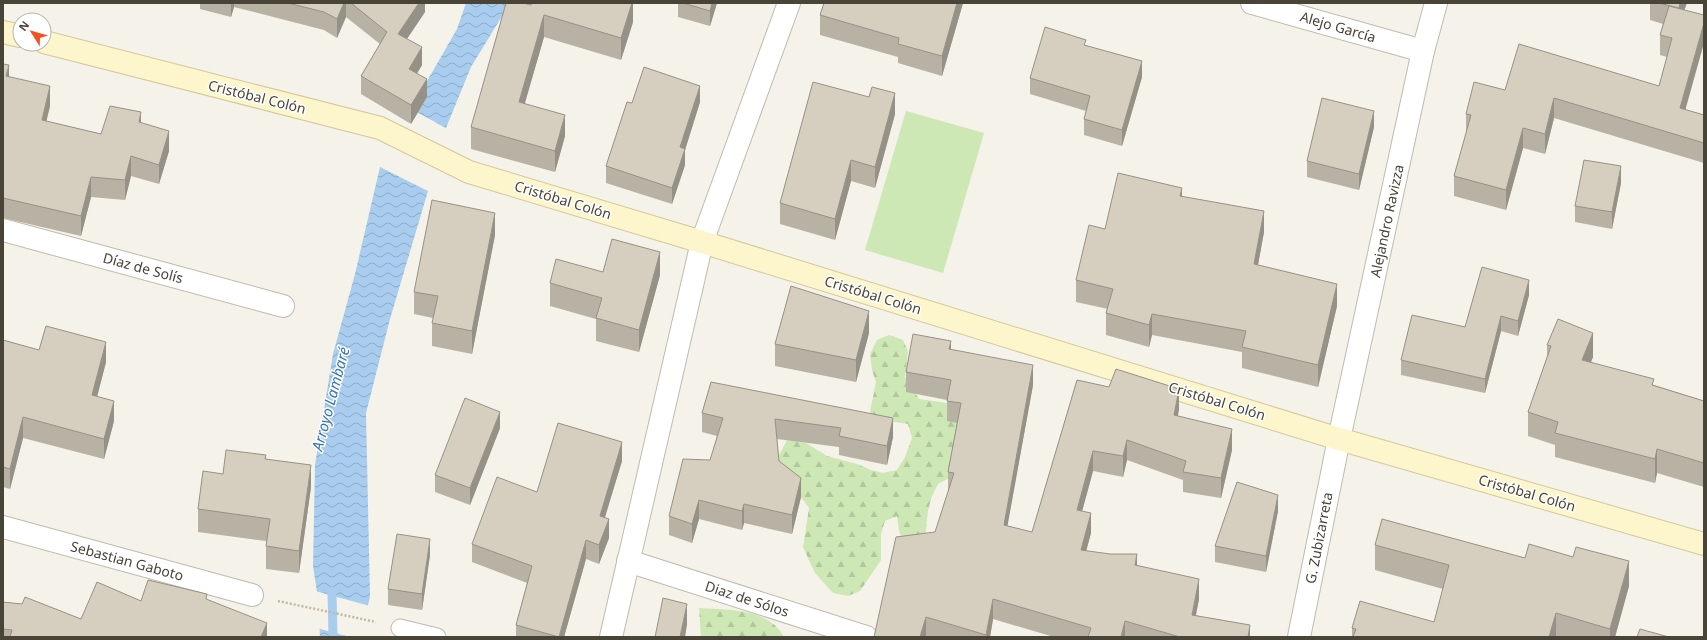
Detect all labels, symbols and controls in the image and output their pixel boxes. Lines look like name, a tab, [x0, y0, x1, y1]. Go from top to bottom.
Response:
street label: Alejo García	[1298, 7, 1378, 46]
north arrow	[12, 12, 52, 52]
text: N	[15, 18, 32, 34]
street label: Cristóbal Colón	[206, 75, 308, 118]
street label: Alejandro Ravizza	[1365, 163, 1408, 279]
street label: Cristóbal Colón	[512, 176, 614, 223]
street label: Díaz de Solís	[101, 248, 186, 287]
street label: Cristóbal Colón	[822, 271, 924, 318]
water label: Arroyo Lambaré	[306, 344, 354, 454]
street label: Cristóbal Colón	[1166, 377, 1268, 424]
street label: Cristóbal Colón	[1476, 470, 1578, 515]
street label: G. Zubizarreta	[1300, 490, 1337, 585]
street label: Sebastian Gaboto	[69, 536, 186, 585]
street label: Diaz de Sólos	[703, 576, 792, 621]

